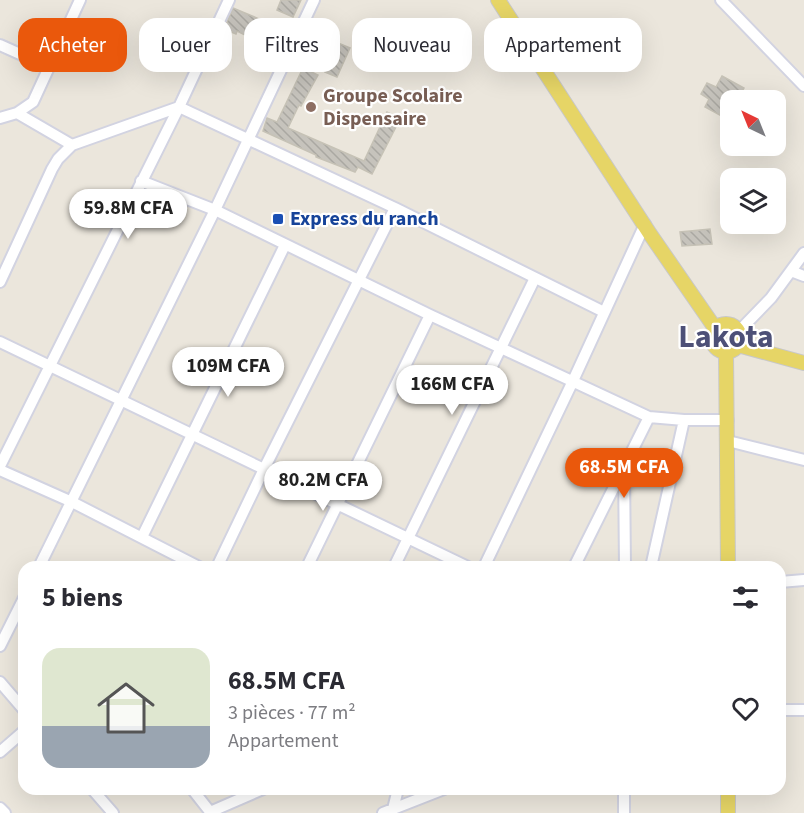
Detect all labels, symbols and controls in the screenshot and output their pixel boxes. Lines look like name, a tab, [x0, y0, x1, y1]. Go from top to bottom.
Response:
chip: Acheter	[18, 18, 127, 72]
chip: Louer	[139, 18, 232, 72]
chip: Filtres	[244, 18, 340, 72]
chip: Nouveau	[352, 18, 472, 72]
chip: Appartement	[484, 18, 642, 72]
place label: Groupe Scolaire Dispensaire	[323, 82, 463, 133]
north arrow	[720, 90, 786, 156]
map controls	[720, 90, 786, 234]
marker: Groupe Scolaire Dispensaire	[304, 100, 318, 114]
button: layers	[720, 168, 786, 234]
pin: 59.8M CFA	[59, 189, 197, 240]
text: 59.8M CFA	[83, 194, 173, 222]
place label: Express du ranch	[290, 205, 439, 233]
marker: Express du ranch	[271, 212, 285, 226]
district label: Lakota	[678, 314, 774, 360]
pin: 109M CFA	[166, 347, 290, 398]
text: 109M CFA	[186, 352, 270, 380]
pin: 166M CFA	[390, 365, 514, 416]
text: 166M CFA	[410, 370, 494, 398]
pin: 68.5M CFA	[555, 448, 693, 499]
text: 68.5M CFA	[579, 453, 669, 481]
pin: 80.2M CFA	[254, 461, 392, 512]
text: 80.2M CFA	[278, 466, 368, 494]
text: 5 biens	[42, 579, 123, 616]
icon: filters	[729, 581, 762, 614]
text: 68.5M CFA	[228, 662, 345, 699]
icon: home	[90, 672, 162, 744]
icon: heart	[729, 692, 762, 725]
text: 3 pièces · 77 m²	[228, 699, 356, 727]
text: Appartement	[228, 727, 338, 755]

